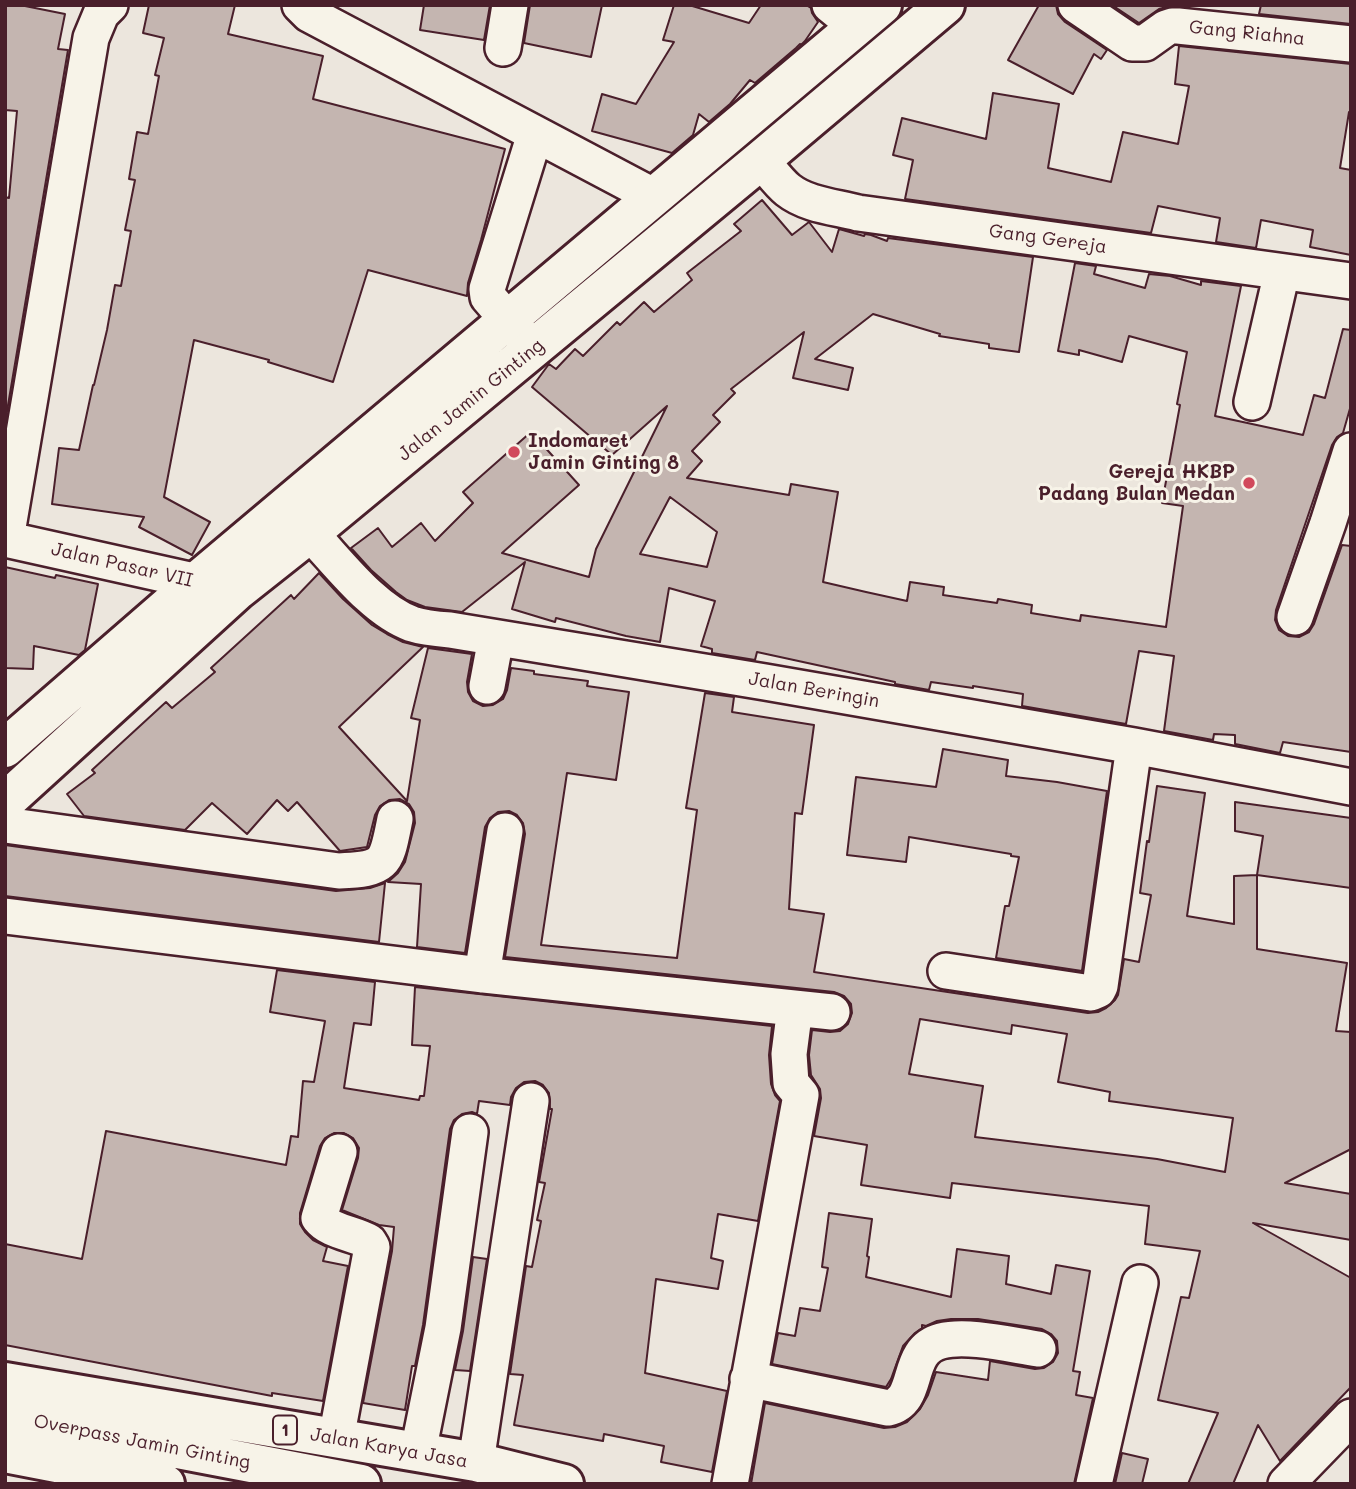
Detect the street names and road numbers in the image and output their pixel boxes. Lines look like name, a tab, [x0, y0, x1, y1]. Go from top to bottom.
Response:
street label: Gang Riahna	[1188, 16, 1306, 50]
street label: Gang Gereja	[988, 219, 1108, 259]
street label: Jalan Jamin Ginting	[393, 334, 549, 466]
street label: Jalan Pasar VII	[49, 538, 195, 592]
street label: Jalan Beringin	[747, 667, 881, 713]
street label: Overpass Jamin Ginting	[32, 1410, 252, 1474]
road number: 1	[273, 1415, 297, 1444]
street label: Jalan Karya Jasa	[308, 1423, 470, 1473]

